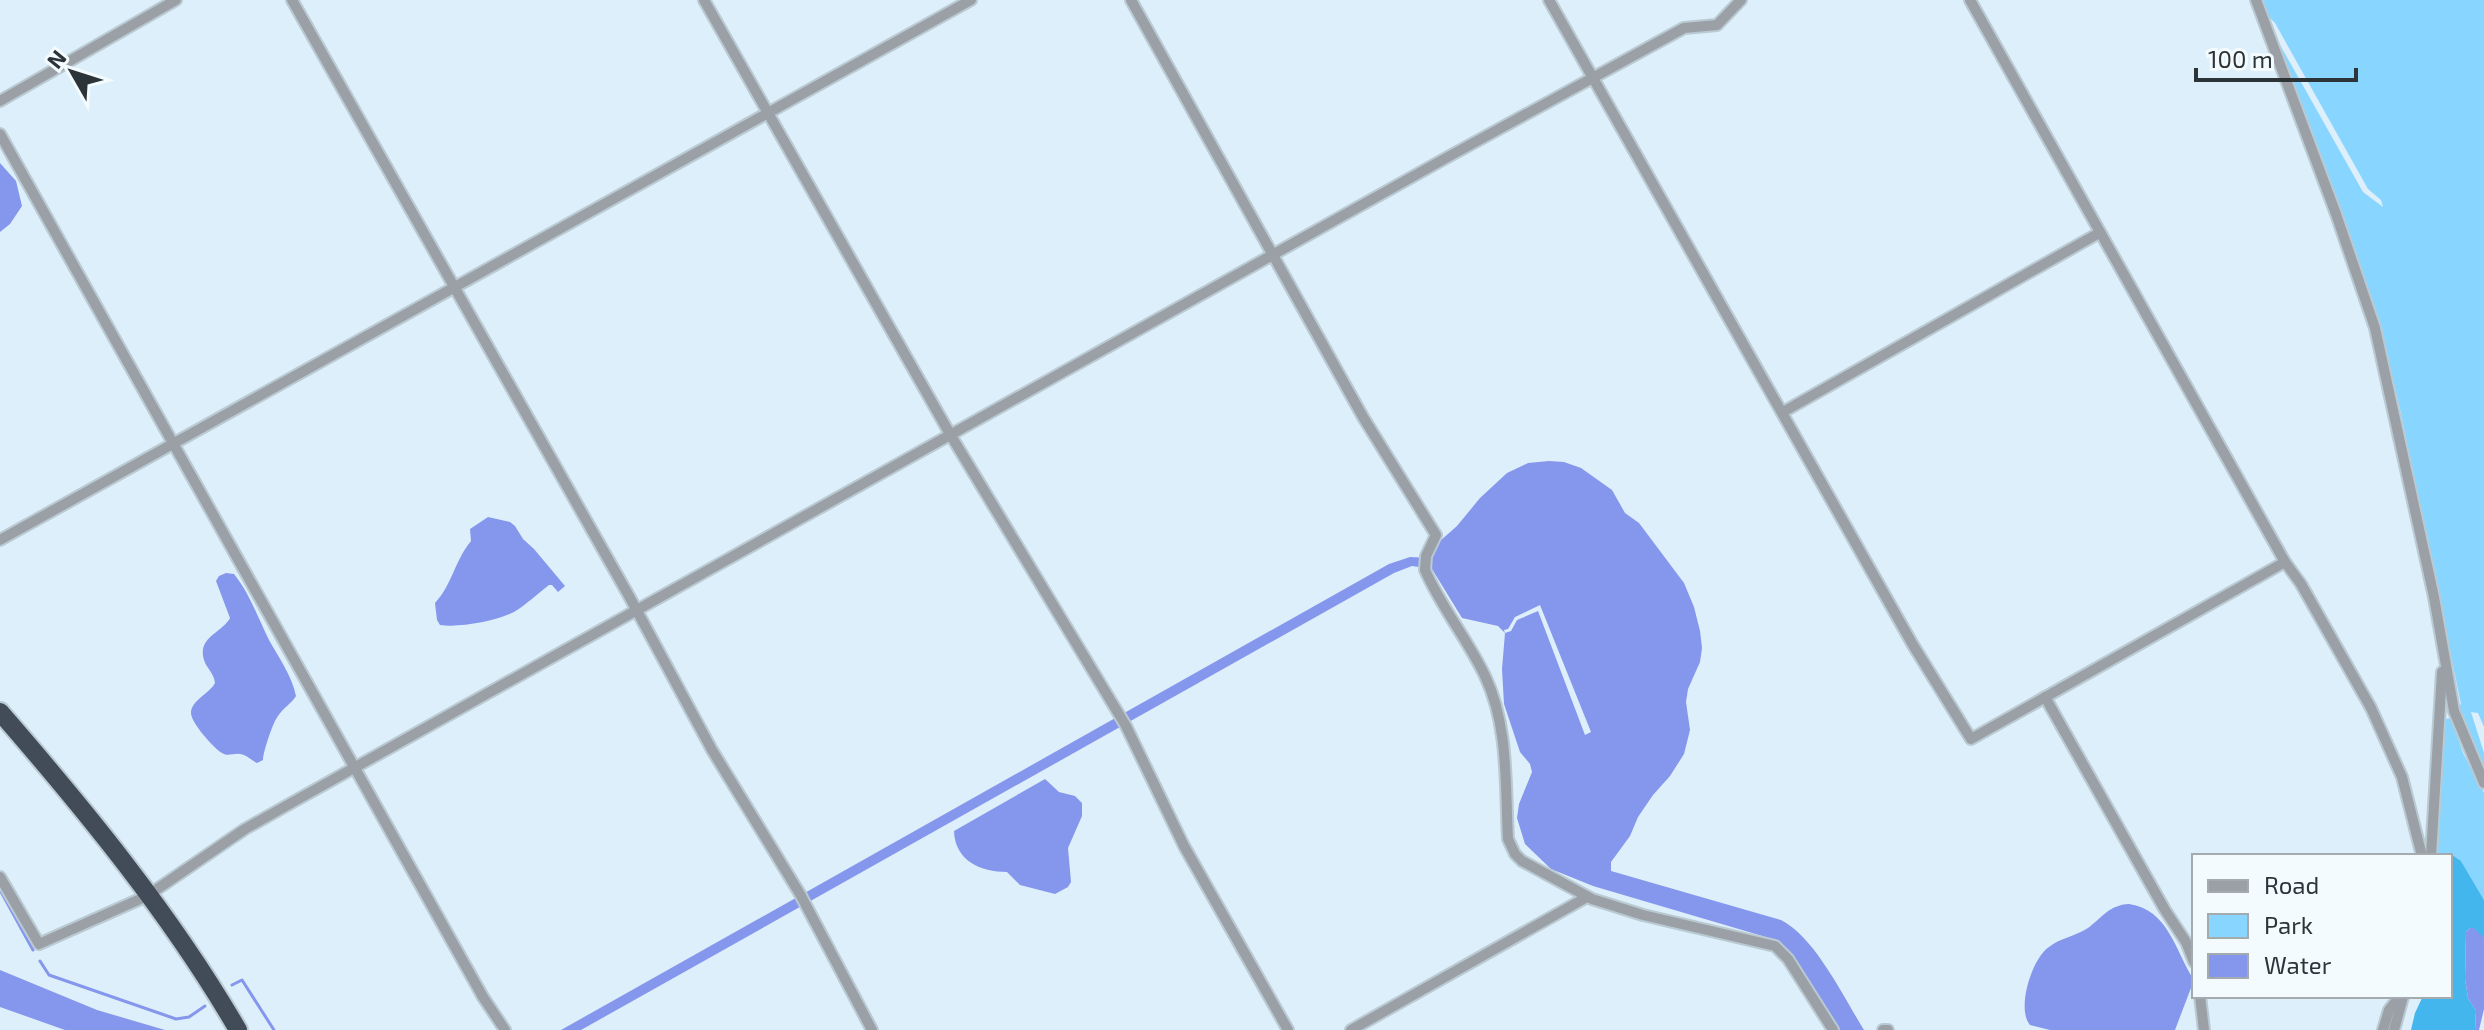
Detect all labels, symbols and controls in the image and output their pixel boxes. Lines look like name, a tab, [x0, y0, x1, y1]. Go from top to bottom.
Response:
north arrow	[32, 32, 112, 112]
scale bar	[2196, 32, 2356, 82]
text: N	[41, 44, 71, 73]
text: 100 m	[2208, 44, 2273, 73]
legend	[2192, 854, 2452, 998]
text: Road	[2264, 870, 2319, 899]
text: Park	[2264, 910, 2313, 939]
text: Water	[2264, 950, 2332, 979]

